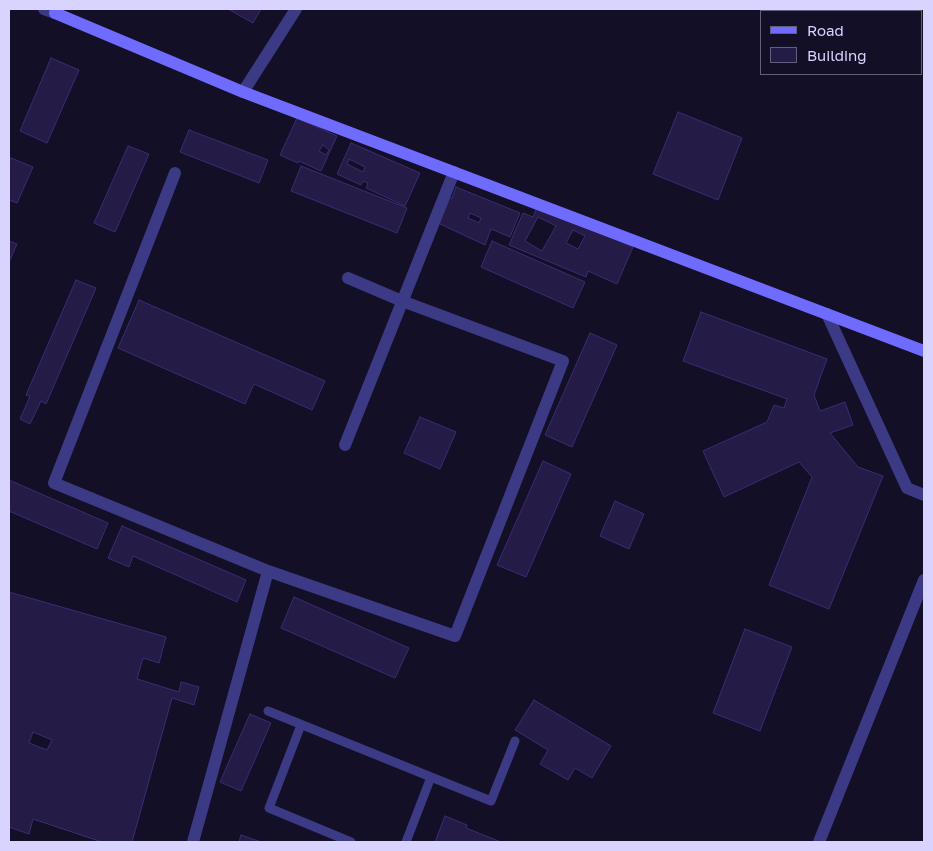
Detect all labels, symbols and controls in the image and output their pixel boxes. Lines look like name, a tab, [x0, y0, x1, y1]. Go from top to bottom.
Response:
legend	[760, 10, 923, 75]
text: Road	[807, 21, 844, 39]
text: Building	[807, 46, 867, 64]

